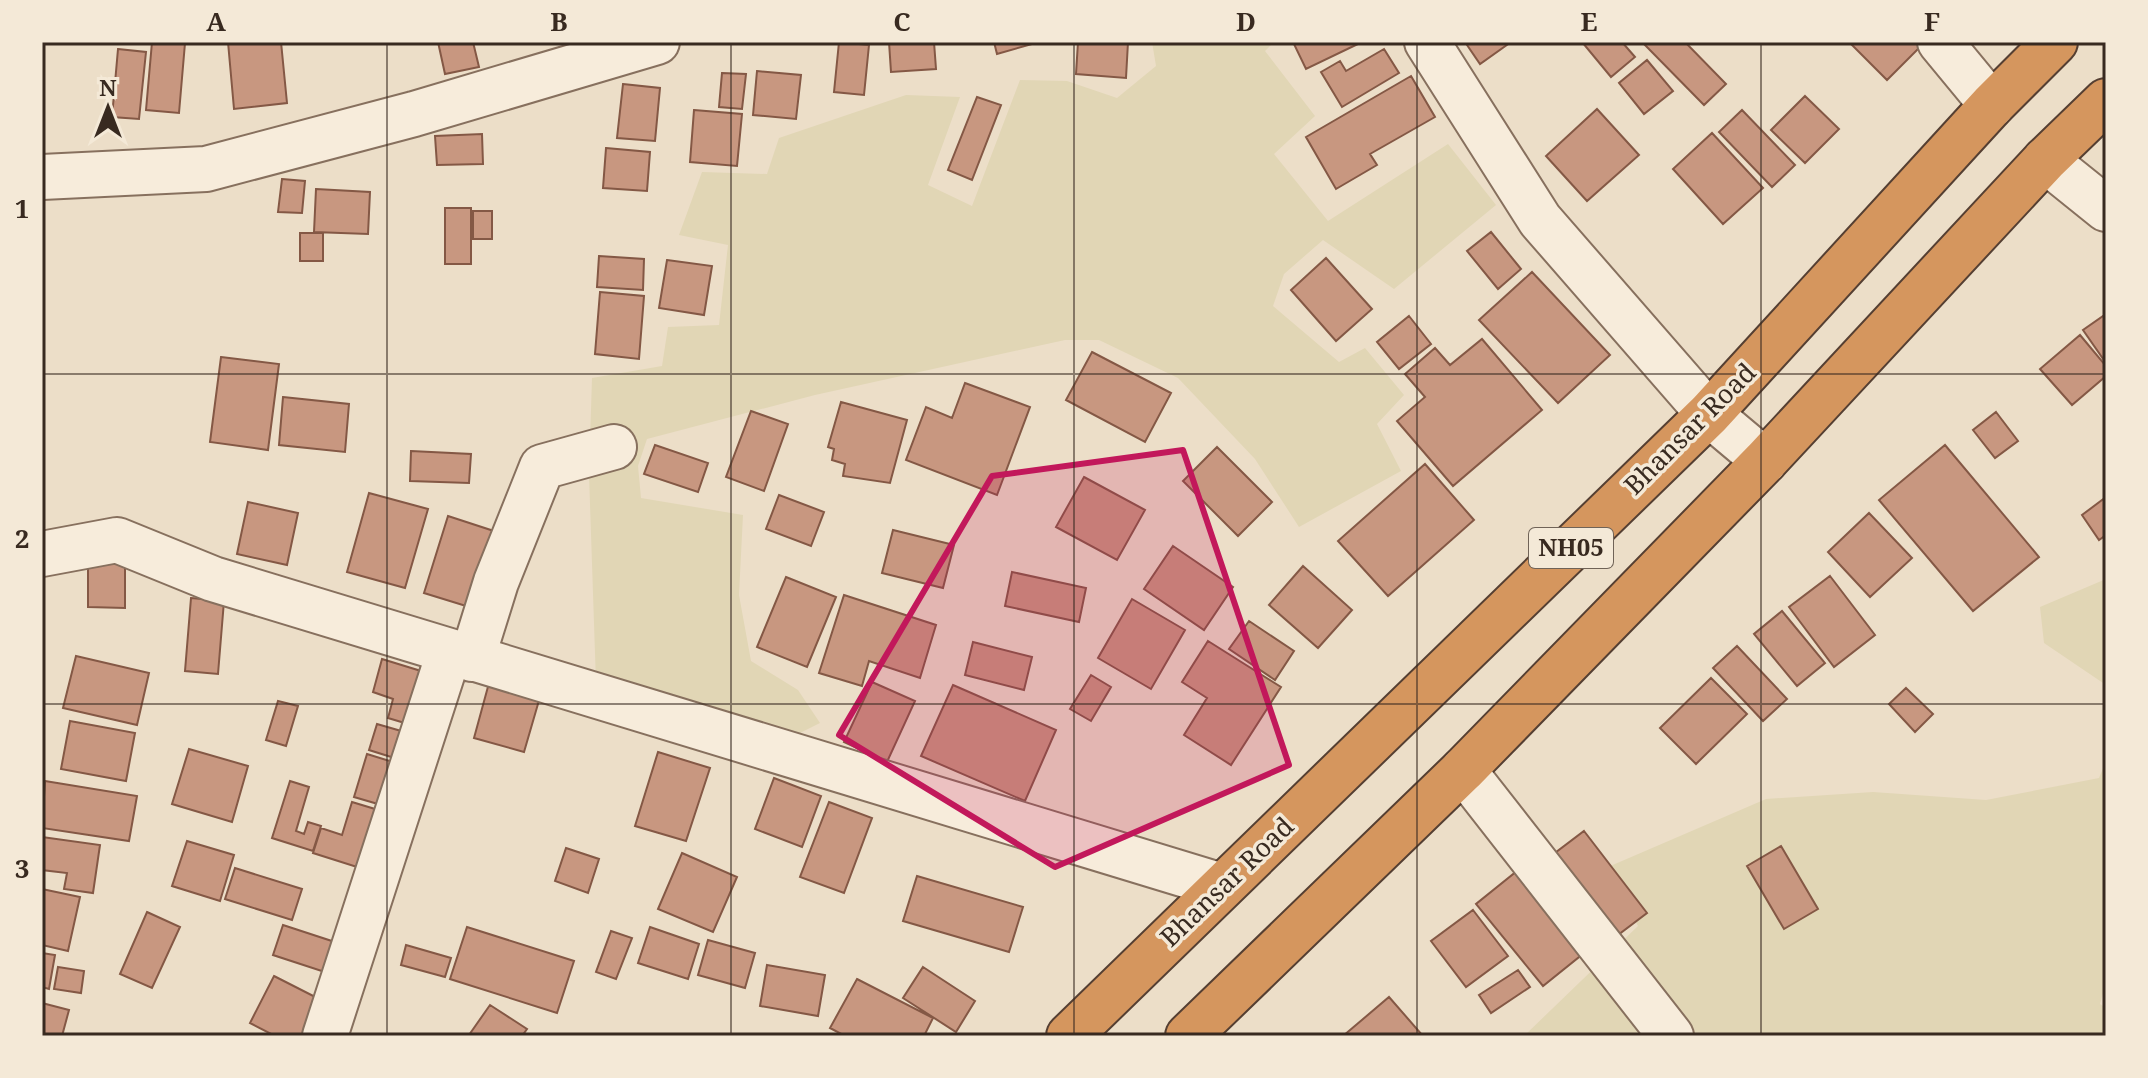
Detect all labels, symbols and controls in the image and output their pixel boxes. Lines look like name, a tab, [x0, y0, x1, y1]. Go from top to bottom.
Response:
text: A	[206, 3, 226, 39]
text: B	[550, 3, 568, 39]
text: C	[893, 3, 911, 39]
text: D	[1236, 3, 1256, 39]
text: E	[1581, 3, 1598, 39]
text: F	[1924, 3, 1940, 39]
north arrow	[68, 68, 148, 148]
text: N	[99, 72, 117, 102]
text: 1	[15, 190, 29, 226]
street label: Bhansar Road	[1615, 354, 1763, 502]
text: 2	[15, 520, 29, 556]
road number: NH05	[1529, 528, 1613, 568]
street label: Bhansar Road	[1152, 808, 1301, 954]
text: 3	[15, 850, 29, 886]

